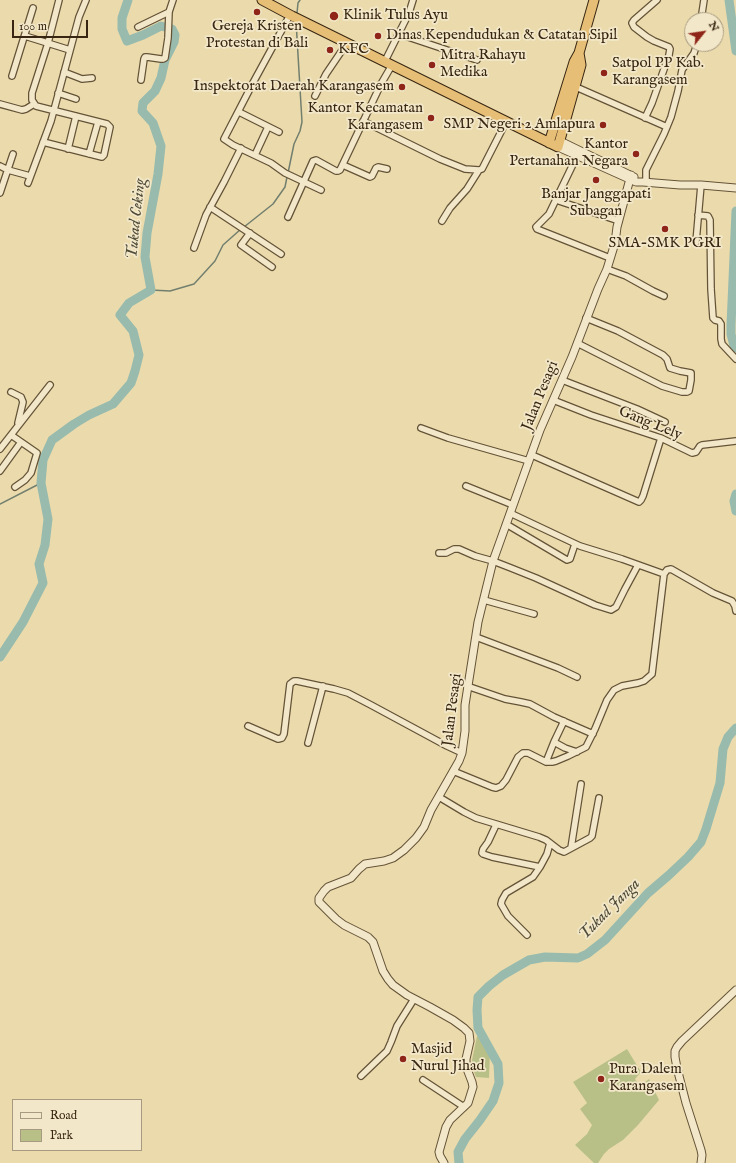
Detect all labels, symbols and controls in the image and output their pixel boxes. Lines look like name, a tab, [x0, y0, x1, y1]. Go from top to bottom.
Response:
marker: Gereja Kristen Protestan di Bali	[252, 7, 262, 17]
place label: Klinik Tulus Ayu	[343, 7, 448, 25]
marker: Klinik Tulus Ayu	[328, 10, 340, 22]
scale bar	[14, 12, 90, 38]
north arrow	[684, 12, 724, 52]
place label: Gereja Kristen Protestan di Bali	[206, 18, 308, 53]
text: 100 m	[19, 19, 47, 34]
text: N	[705, 19, 722, 34]
place label: Dinas Kependudukan & Catatan Sipil	[386, 27, 617, 45]
marker: Dinas Kependudukan & Catatan Sipil	[373, 31, 383, 41]
place label: KFC	[338, 41, 369, 59]
marker: KFC	[325, 45, 335, 55]
place label: Mitra Rahayu Medika	[440, 47, 526, 82]
place label: Satpol PP Kab. Karangasem	[612, 55, 704, 90]
marker: Mitra Rahayu Medika	[427, 60, 437, 70]
marker: Satpol PP Kab. Karangasem	[599, 68, 609, 78]
place label: Inspektorat Daerah Karangasem	[193, 78, 394, 96]
marker: Inspektorat Daerah Karangasem	[397, 82, 407, 92]
place label: Kantor Kecamatan Karangasem	[307, 100, 423, 135]
marker: Kantor Kecamatan Karangasem	[426, 113, 436, 123]
place label: SMP Negeri 2 Amlapura	[444, 116, 595, 134]
marker: SMP Negeri 2 Amlapura	[598, 120, 608, 130]
place label: Kantor Pertanahan Negara	[509, 136, 628, 171]
marker: Kantor Pertanahan Negara	[631, 149, 641, 159]
marker: Banjar Janggapati Subagan	[591, 175, 601, 185]
water label: Tukad Ceking	[123, 178, 151, 260]
place label: Banjar Janggapati Subagan	[541, 186, 651, 221]
marker: SMA-SMK PGRI	[660, 224, 670, 234]
place label: SMA-SMK PGRI	[608, 235, 722, 253]
street label: Jalan Pesagi	[519, 359, 563, 433]
street label: Gang Lely	[616, 403, 684, 445]
street label: Jalan Pesagi	[440, 673, 466, 747]
water label: Tukad Janga	[575, 875, 645, 945]
place label: Masjid Nurul Jihad	[411, 1041, 484, 1076]
marker: Masjid Nurul Jihad	[398, 1054, 408, 1064]
place label: Pura Dalem Karangasem	[609, 1061, 685, 1096]
marker: Pura Dalem Karangasem	[596, 1074, 606, 1084]
legend	[12, 1099, 142, 1151]
text: Road	[50, 1108, 77, 1123]
text: Park	[50, 1128, 73, 1143]

